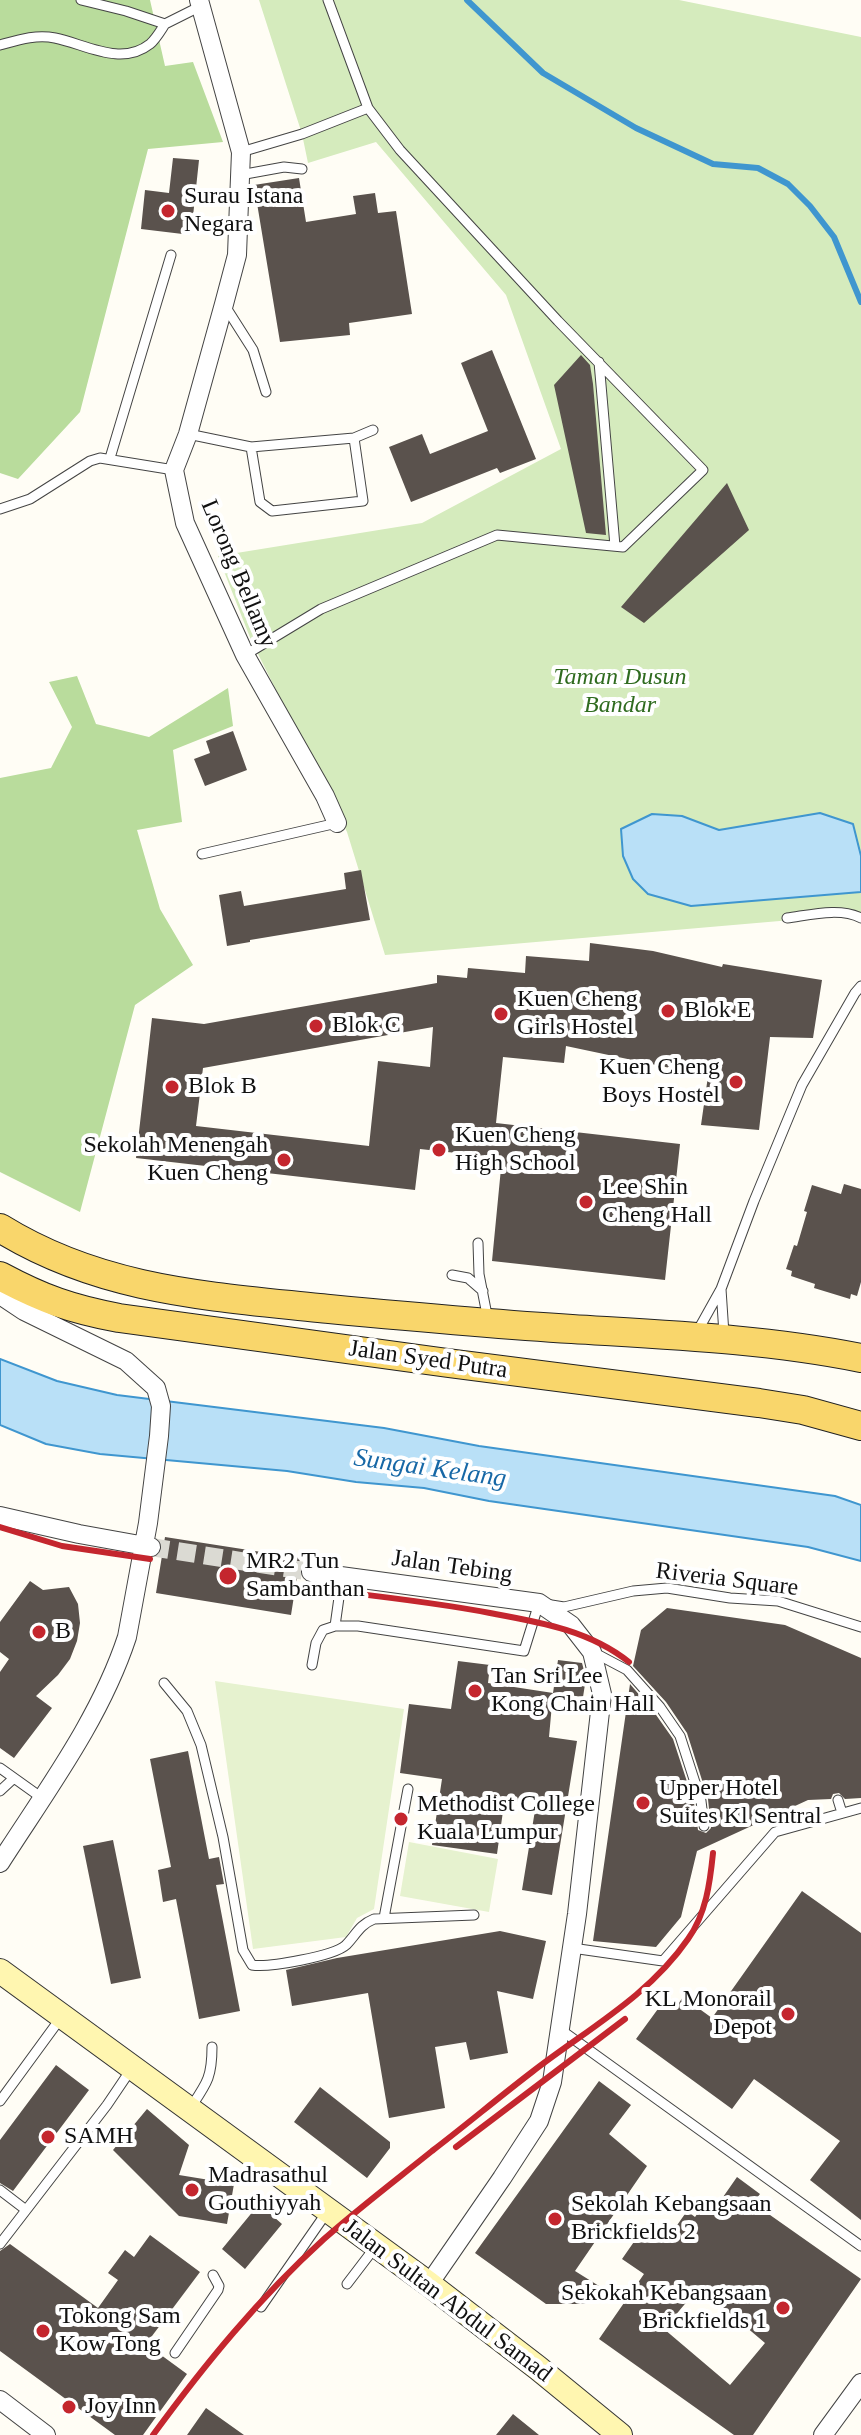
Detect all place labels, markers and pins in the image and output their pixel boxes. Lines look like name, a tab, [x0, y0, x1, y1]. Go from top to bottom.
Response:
place label: Surau Istana Negara	[184, 183, 303, 239]
marker: Surau Istana Negara	[159, 202, 177, 220]
place label: Kuen Cheng Girls Hostel	[517, 986, 638, 1042]
place label: Blok E	[684, 997, 751, 1025]
marker: Blok E	[659, 1002, 677, 1020]
marker: Kuen Cheng Girls Hostel	[492, 1005, 510, 1023]
place label: Blok C	[332, 1012, 401, 1040]
marker: Blok C	[307, 1017, 325, 1035]
place label: Kuen Cheng Boys Hostel	[599, 1054, 720, 1110]
place label: Blok B	[188, 1073, 257, 1101]
marker: Kuen Cheng Boys Hostel	[727, 1073, 745, 1091]
marker: Blok B	[163, 1078, 181, 1096]
place label: Kuen Cheng High School	[455, 1122, 576, 1178]
place label: Sekolah Menengah Kuen Cheng	[83, 1132, 268, 1188]
marker: Kuen Cheng High School	[430, 1141, 448, 1159]
marker: Sekolah Menengah Kuen Cheng	[275, 1151, 293, 1169]
place label: Lee Shin Cheng Hall	[602, 1174, 712, 1230]
marker: Lee Shin Cheng Hall	[577, 1193, 595, 1211]
place label: MR2 Tun Sambanthan	[246, 1548, 365, 1604]
marker: MR2 Tun Sambanthan	[217, 1565, 239, 1587]
place label: B	[55, 1618, 71, 1646]
marker: B	[30, 1623, 48, 1641]
place label: Tan Sri Lee Kong Chain Hall	[491, 1663, 655, 1719]
marker: Tan Sri Lee Kong Chain Hall	[466, 1682, 484, 1700]
place label: Upper Hotel Suites Kl Sentral	[659, 1775, 822, 1831]
place label: Methodist College Kuala Lumpur	[417, 1791, 595, 1847]
marker: Upper Hotel Suites Kl Sentral	[634, 1794, 652, 1812]
marker: Methodist College Kuala Lumpur	[392, 1810, 410, 1828]
place label: KL Monorail Depot	[645, 1986, 772, 2042]
marker: KL Monorail Depot	[779, 2005, 797, 2023]
place label: SAMH	[64, 2123, 133, 2151]
marker: SAMH	[39, 2128, 57, 2146]
place label: Madrasathul Gouthiyyah	[208, 2162, 328, 2218]
marker: Madrasathul Gouthiyyah	[183, 2181, 201, 2199]
place label: Sekolah Kebangsaan Brickfields 2	[571, 2191, 772, 2247]
marker: Sekolah Kebangsaan Brickfields 2	[546, 2210, 564, 2228]
place label: Sekokah Kebangsaan Brickfields 1	[561, 2280, 767, 2336]
marker: Sekokah Kebangsaan Brickfields 1	[774, 2299, 792, 2317]
place label: Tokong Sam Kow Tong	[59, 2303, 181, 2359]
marker: Tokong Sam Kow Tong	[34, 2322, 52, 2340]
place label: Joy Inn	[85, 2393, 156, 2421]
marker: Joy Inn	[60, 2398, 78, 2416]

